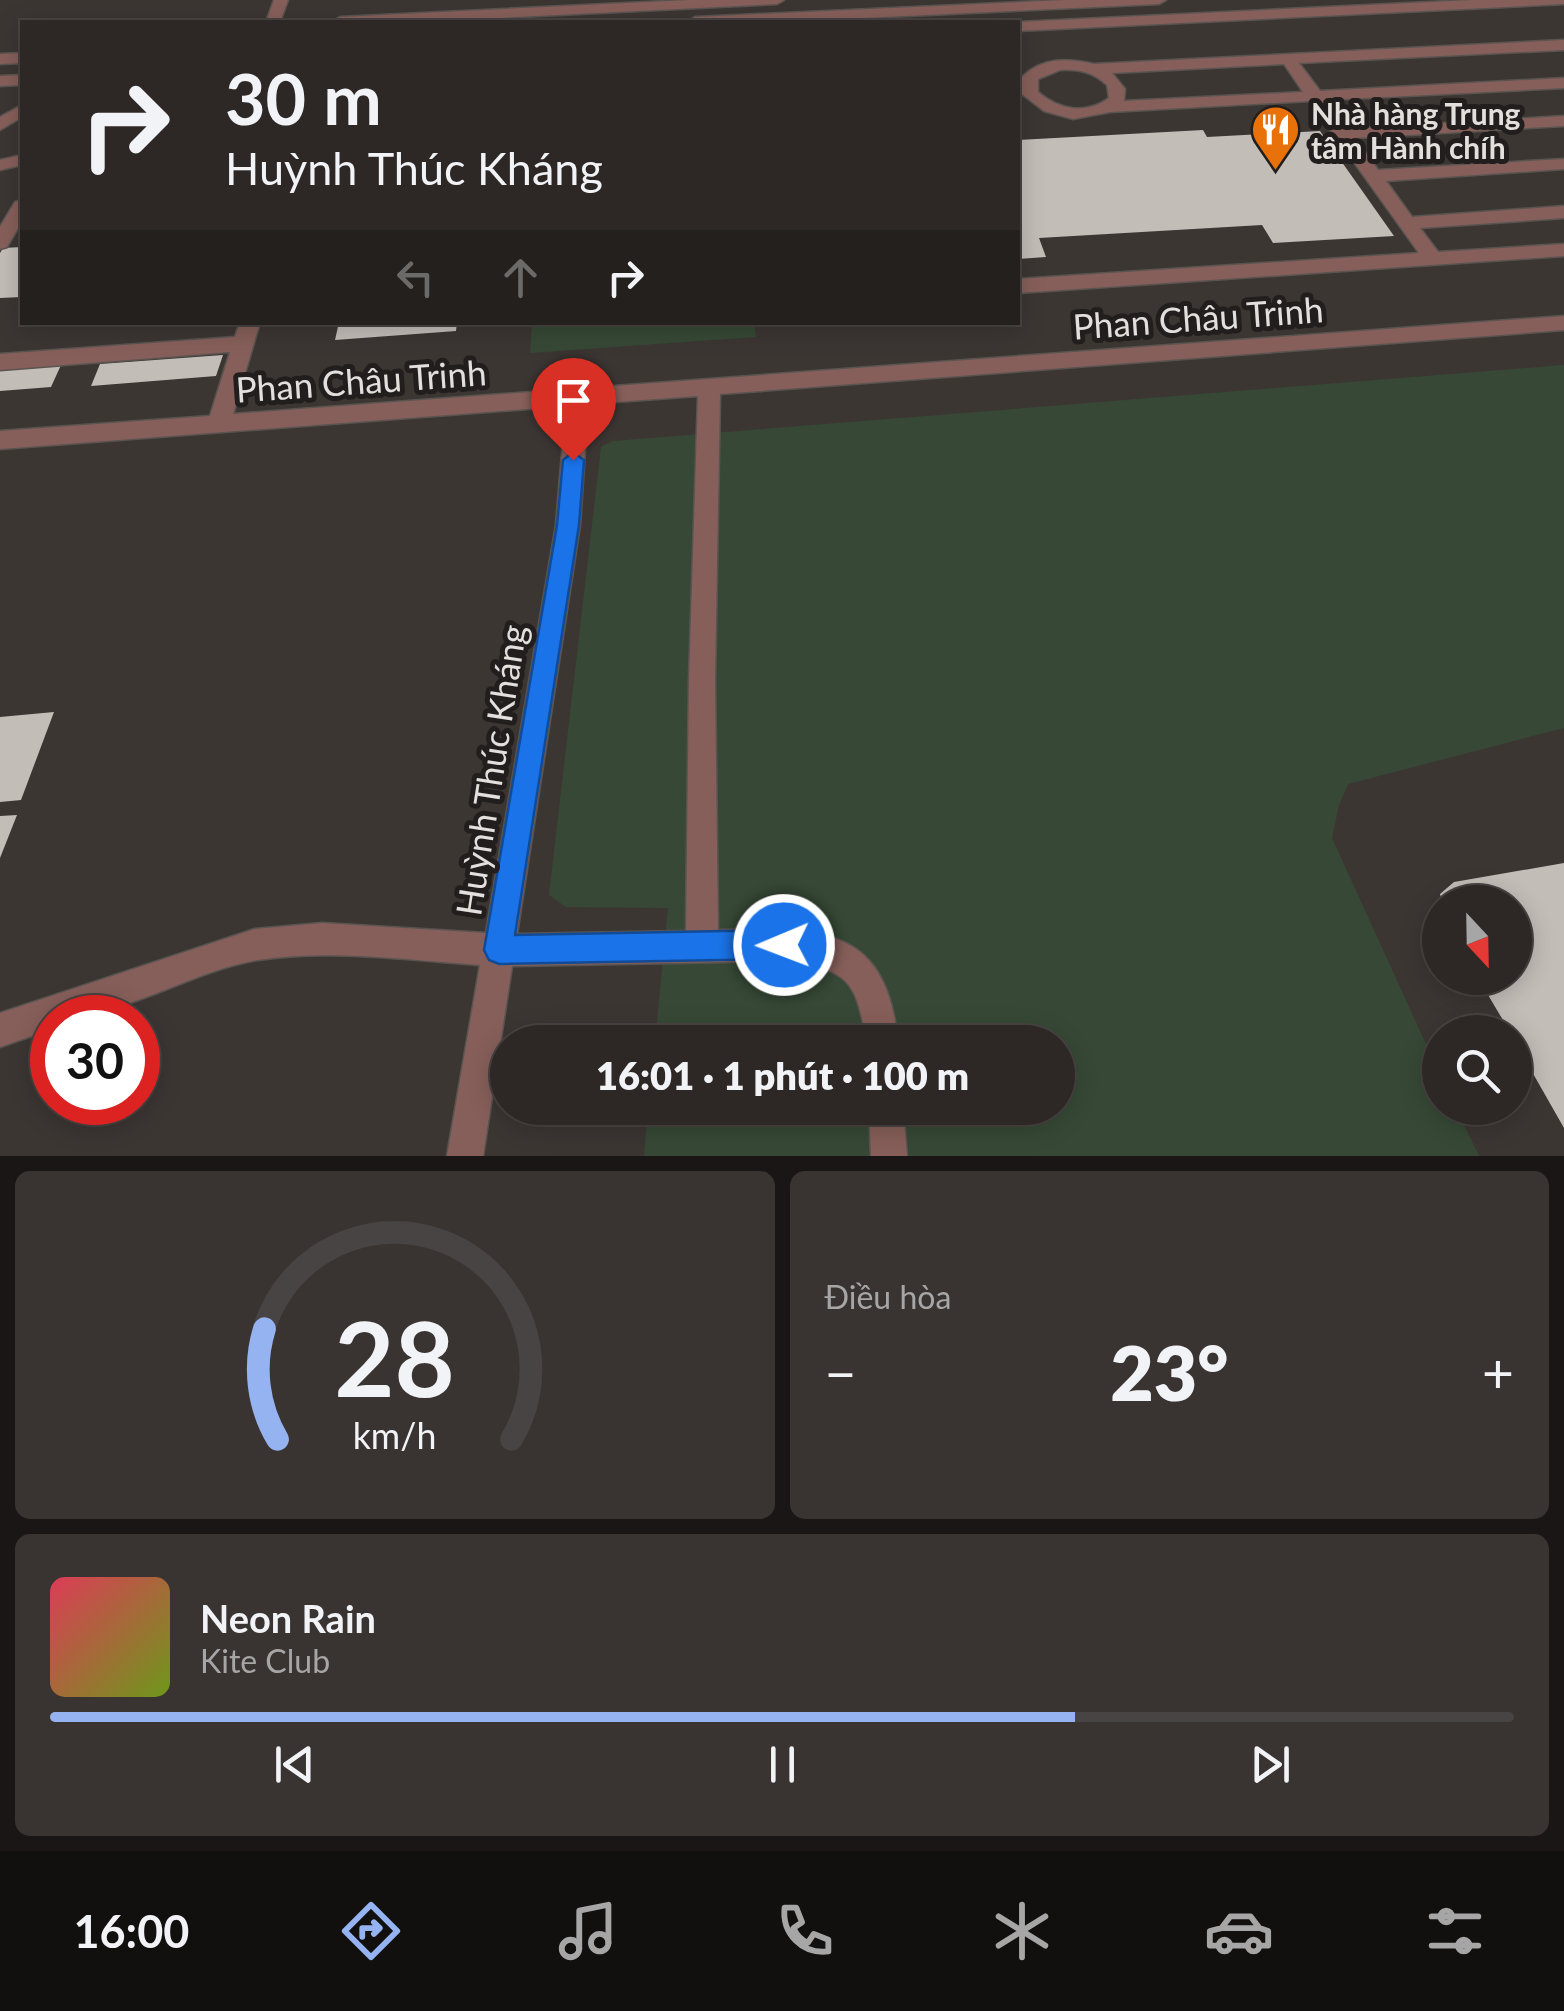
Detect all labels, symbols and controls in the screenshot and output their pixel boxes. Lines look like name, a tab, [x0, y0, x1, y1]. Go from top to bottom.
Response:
text: 30 m	[225, 56, 382, 140]
icon: right	[60, 60, 190, 190]
place label: Nhà hàng Trung tâm Hành chíh	[1311, 95, 1521, 165]
restaurant icon: Nhà hàng Trung tâm Hành chíh	[1250, 104, 1302, 172]
text: Huỳnh Thúc Kháng	[225, 141, 603, 195]
icon: left	[388, 250, 443, 305]
icon: ahead	[493, 250, 548, 305]
icon: right	[598, 250, 653, 305]
street label: Phan Châu Trinh	[1071, 287, 1325, 347]
street label: Phan Châu Trinh	[234, 350, 488, 410]
pin	[531, 358, 616, 461]
icon: arrive	[546, 373, 601, 428]
street label: Huỳnh Thúc Kháng	[446, 622, 534, 918]
north arrow	[1422, 885, 1532, 995]
map controls	[1422, 885, 1532, 1125]
position arrow	[732, 893, 836, 997]
speed limit sign: 30	[30, 995, 160, 1125]
button: search	[1422, 1015, 1532, 1125]
text: 16:01 · 1 phút · 100 m	[596, 1052, 969, 1098]
text: Điều hòa	[825, 1277, 951, 1316]
text: 28	[334, 1294, 455, 1419]
text: 23°	[1110, 1327, 1228, 1417]
text: −	[825, 1339, 856, 1405]
text: +	[1482, 1339, 1514, 1405]
text: km/h	[353, 1414, 437, 1457]
text: Neon Rain	[200, 1595, 376, 1641]
text: Kite Club	[200, 1641, 330, 1680]
icon: previous	[267, 1737, 322, 1792]
icon: pause	[755, 1737, 810, 1792]
icon: next	[1243, 1737, 1298, 1792]
icon: directions	[336, 1896, 406, 1966]
icon: music	[553, 1896, 623, 1966]
icon: phone	[770, 1896, 840, 1966]
icon: climate	[987, 1896, 1057, 1966]
icon: car	[1204, 1896, 1274, 1966]
icon: filters	[1420, 1896, 1490, 1966]
text: 16:00	[73, 1904, 189, 1958]

